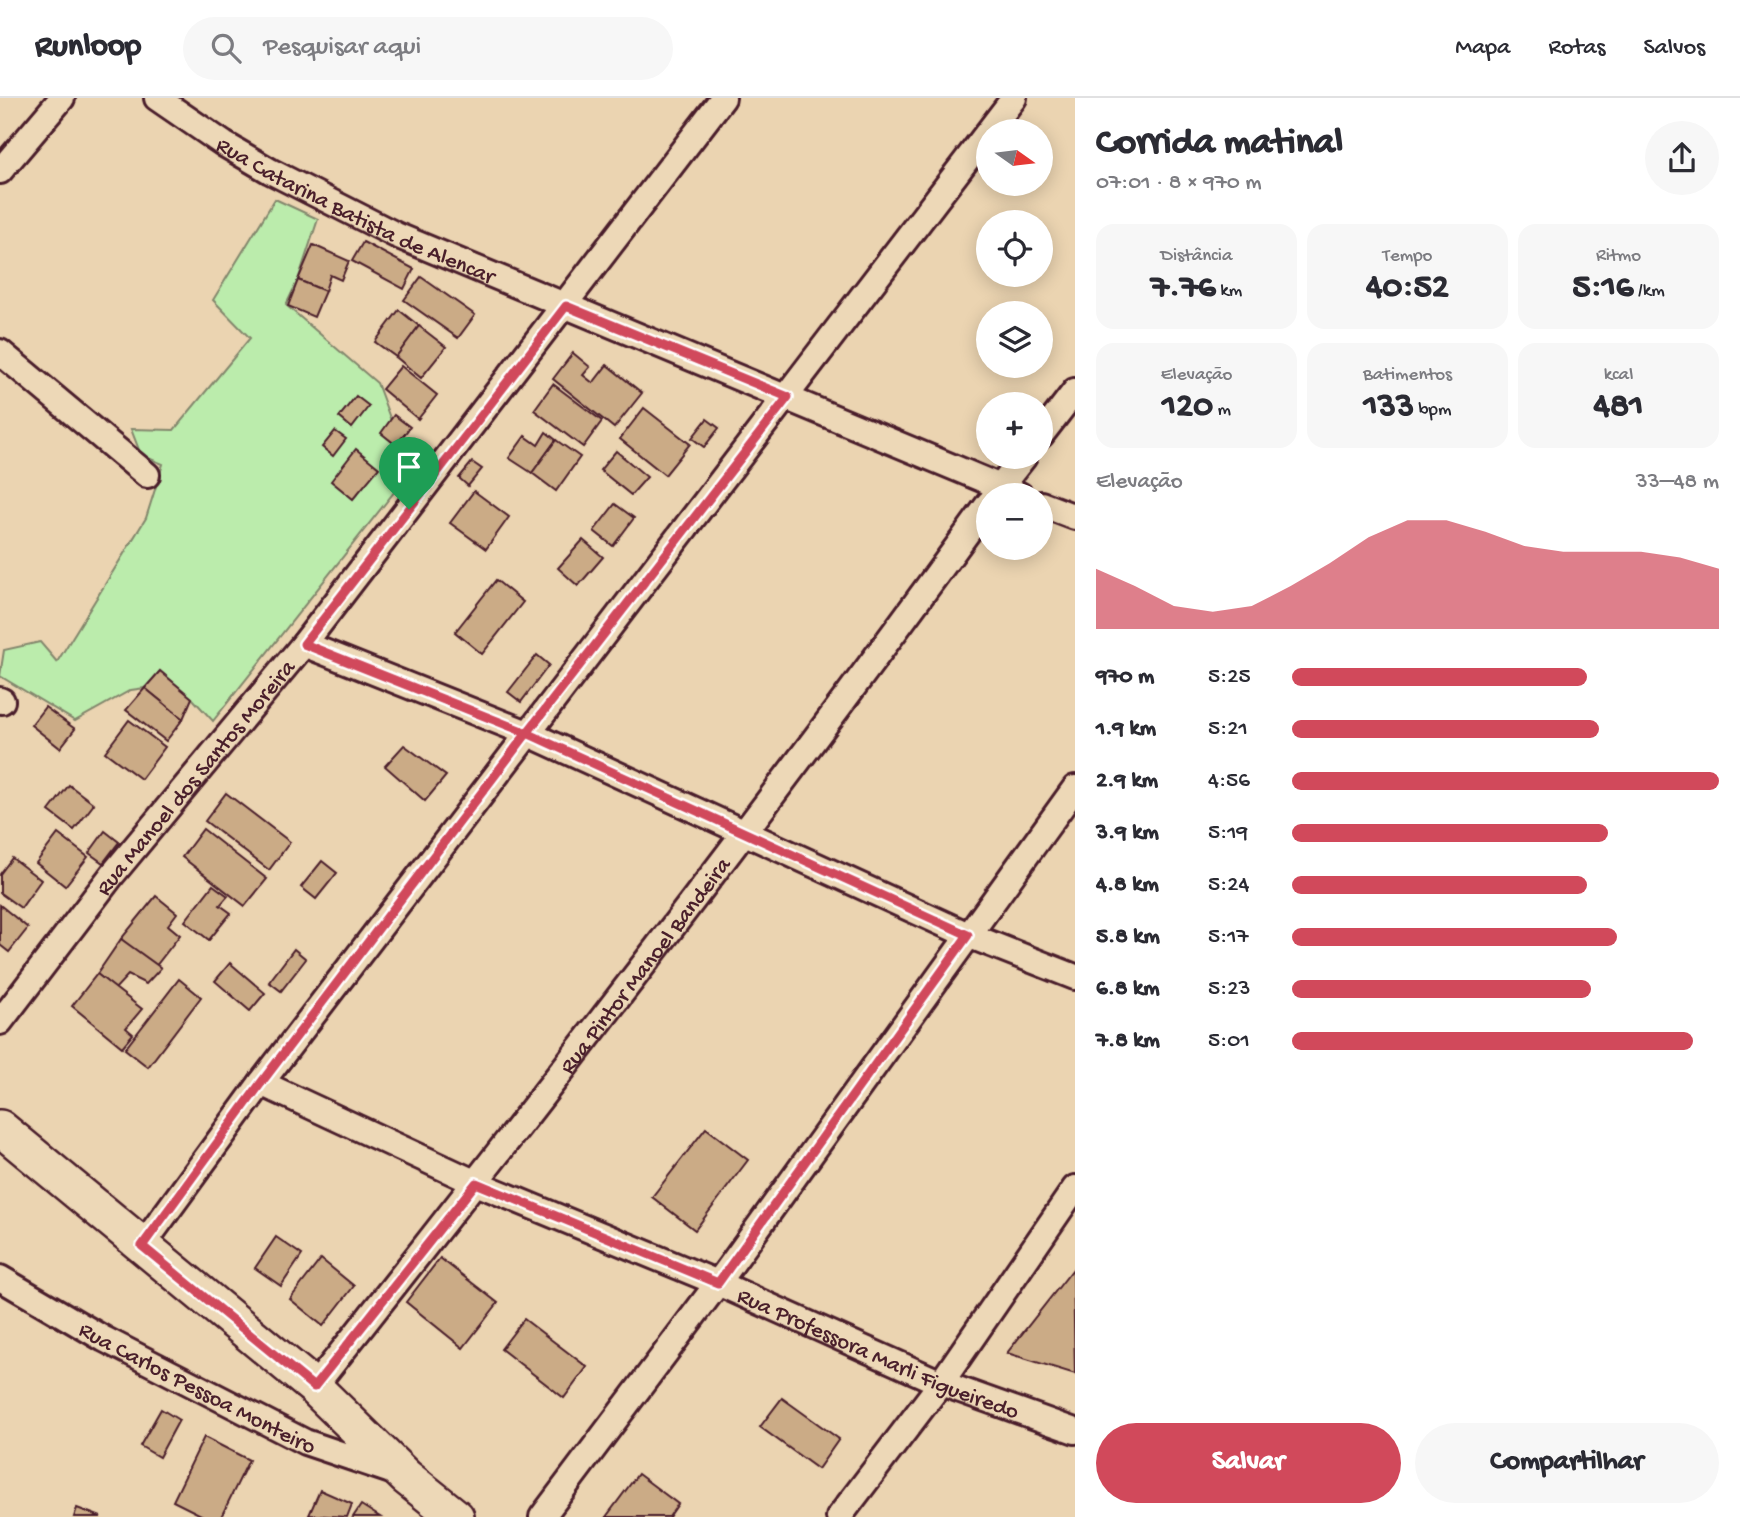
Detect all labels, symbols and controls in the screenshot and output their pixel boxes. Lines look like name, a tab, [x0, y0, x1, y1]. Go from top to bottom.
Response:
search box	[183, 17, 673, 80]
text: Runloop	[35, 29, 141, 67]
icon: search	[207, 29, 245, 67]
text: Pesquisar aqui	[263, 33, 421, 64]
text: Mapa	[1455, 34, 1510, 63]
text: Rotas	[1548, 34, 1605, 63]
text: Salvos	[1643, 34, 1705, 63]
north arrow	[976, 119, 1054, 196]
map controls	[976, 119, 1053, 560]
button: share	[1645, 121, 1719, 195]
text: Corrida matinal	[1096, 122, 1343, 166]
street label: Rua Catarina Batista de Alencar	[210, 132, 500, 292]
text: 07:01 · 8 × 970 m	[1096, 170, 1262, 197]
button: locate	[976, 210, 1053, 287]
text: Distância	[1161, 245, 1232, 268]
text: Tempo	[1383, 245, 1432, 268]
text: Ritmo	[1596, 245, 1641, 268]
text: 7.76	[1151, 268, 1216, 309]
text: 40:52	[1366, 268, 1449, 309]
text: 5:16	[1572, 268, 1634, 309]
text: km	[1216, 280, 1242, 303]
text: /km	[1634, 280, 1665, 303]
button: layers	[976, 301, 1053, 378]
text: Elevação	[1161, 364, 1232, 387]
text: Batimentos	[1363, 364, 1452, 387]
text: kcal	[1604, 364, 1633, 387]
text: 120	[1162, 387, 1213, 428]
text: 133	[1364, 387, 1414, 428]
text: 481	[1594, 387, 1643, 428]
button: +	[976, 392, 1053, 469]
text: m	[1213, 399, 1231, 422]
text: bpm	[1414, 399, 1451, 422]
pin	[379, 437, 439, 509]
icon: arrive	[390, 448, 428, 486]
text: Elevação	[1096, 469, 1183, 496]
text: 33–48 m	[1636, 469, 1719, 496]
button: −	[976, 483, 1053, 560]
street label: Rua Manoel dos Santos Moreira	[91, 654, 303, 902]
text: 970 m	[1096, 664, 1154, 691]
text: 5:25	[1208, 664, 1251, 691]
text: 1.9 km	[1096, 716, 1156, 743]
text: 5:21	[1208, 716, 1248, 743]
text: 2.9 km	[1096, 768, 1158, 795]
text: 4:56	[1208, 768, 1250, 795]
text: 3.9 km	[1096, 820, 1159, 847]
text: 5:19	[1208, 820, 1248, 847]
street label: Rua Pintor Manoel Bandeira	[555, 852, 739, 1080]
text: 4.8 km	[1096, 872, 1159, 899]
text: 5:24	[1208, 872, 1249, 899]
text: 5.8 km	[1096, 924, 1160, 951]
text: 5:17	[1208, 924, 1249, 951]
text: 6.8 km	[1096, 976, 1160, 1003]
text: 5:23	[1208, 976, 1251, 1003]
text: 7.8 km	[1096, 1028, 1160, 1055]
text: 5:01	[1208, 1028, 1250, 1055]
street label: Rua Professora Marli Figueiredo	[732, 1283, 1022, 1427]
street label: Rua Carlos Pessoa Monteiro	[73, 1317, 318, 1462]
button: Salvar	[1096, 1423, 1401, 1503]
button: Compartilhar	[1415, 1423, 1719, 1503]

